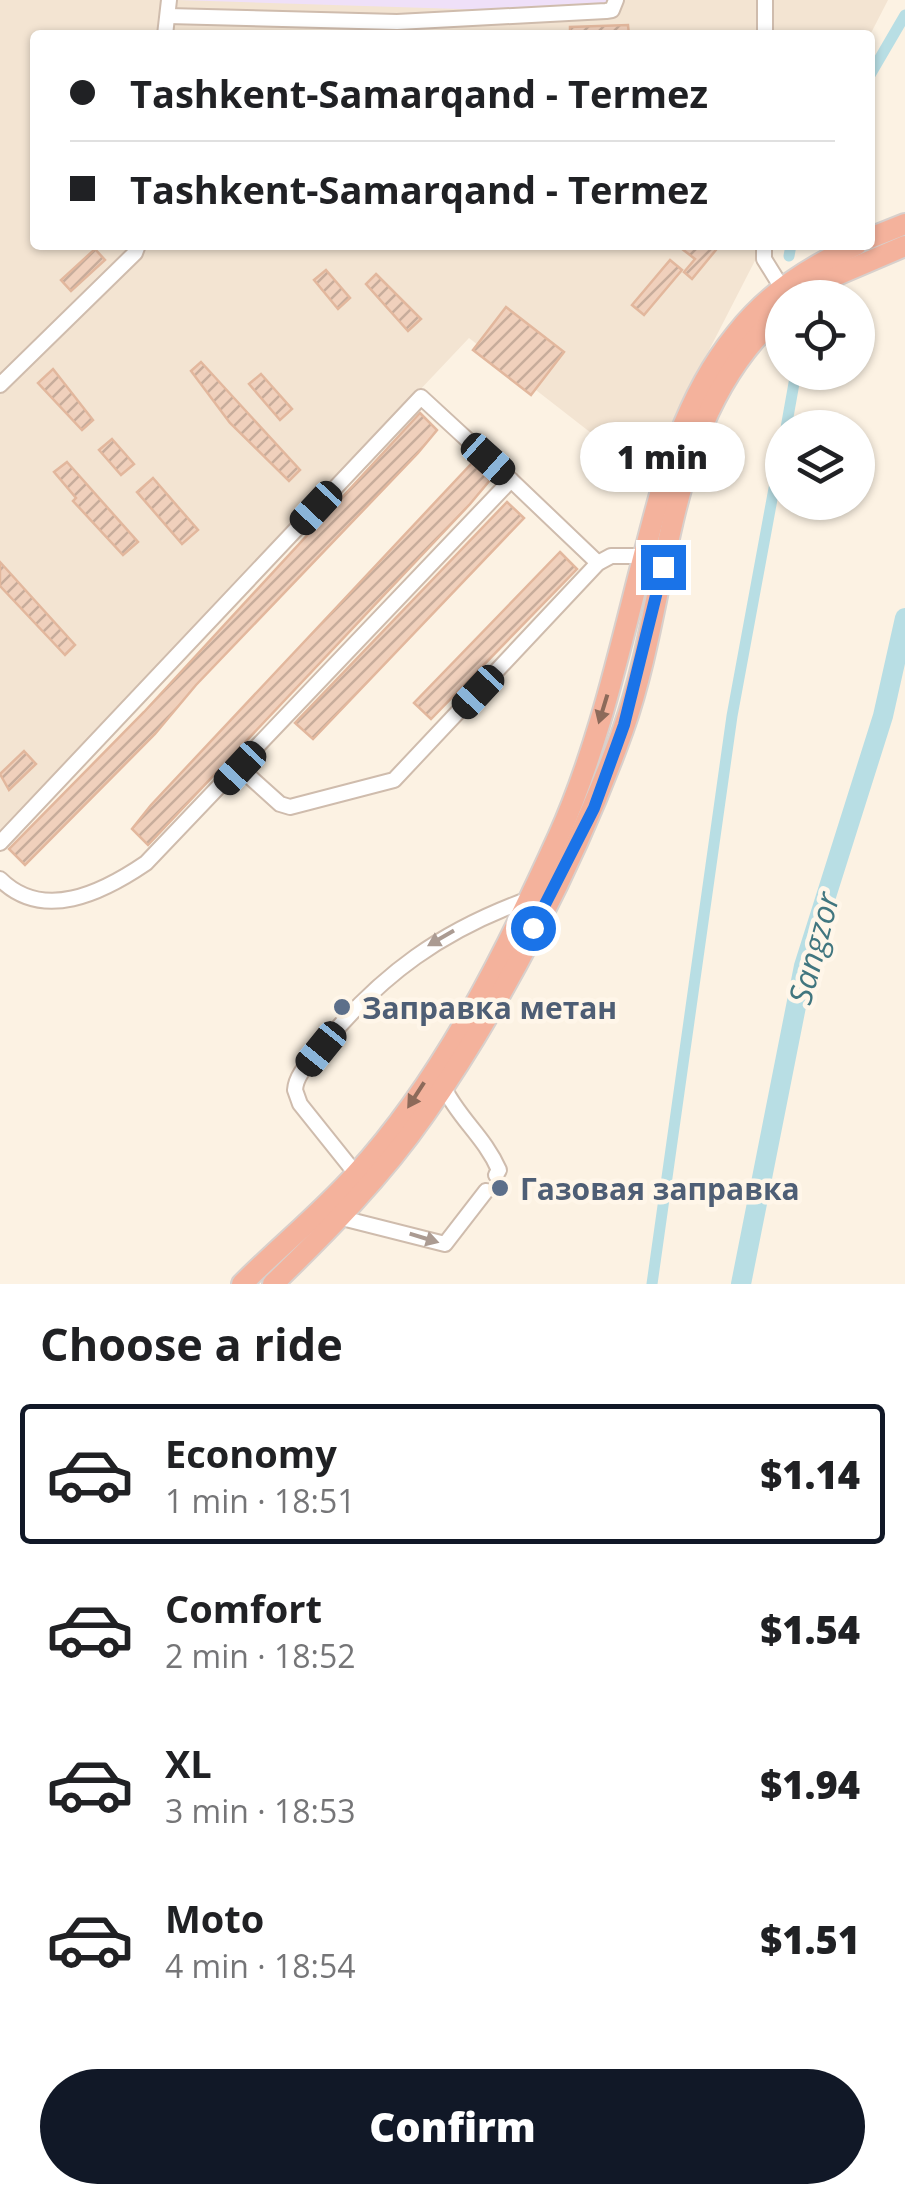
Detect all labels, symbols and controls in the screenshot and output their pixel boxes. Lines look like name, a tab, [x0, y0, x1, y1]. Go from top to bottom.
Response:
text: Tashkent-Samarqand - Termez	[130, 67, 708, 119]
text: Tashkent-Samarqand - Termez	[130, 163, 708, 215]
map controls	[765, 280, 875, 520]
button: locate	[765, 280, 875, 390]
button: layers	[765, 410, 875, 520]
callout: 1 min	[580, 422, 746, 492]
car	[456, 428, 520, 490]
text: 1 min	[617, 435, 708, 478]
car	[285, 476, 347, 540]
route end	[641, 545, 686, 590]
car	[447, 660, 509, 724]
one-way arrow	[595, 695, 610, 725]
car	[209, 736, 271, 800]
water label: Sangzor	[777, 886, 849, 1009]
route start	[511, 906, 556, 951]
one-way arrow	[426, 930, 455, 947]
place label: Заправка метан	[362, 987, 617, 1028]
marker: Заправка метан	[331, 996, 353, 1018]
car	[290, 1016, 352, 1082]
one-way arrow	[408, 1081, 426, 1108]
place label: Газовая заправка	[520, 1168, 800, 1209]
marker: Газовая заправка	[489, 1177, 511, 1199]
one-way arrow	[409, 1231, 440, 1246]
text: Choose a ride	[40, 1313, 343, 1374]
text: Economy	[165, 1427, 337, 1479]
icon: car	[45, 1429, 135, 1519]
text: $1.14	[760, 1448, 860, 1500]
text: 1 min · 18:51	[165, 1479, 356, 1522]
text: Comfort	[165, 1582, 322, 1634]
icon: car	[45, 1584, 135, 1674]
text: $1.54	[760, 1603, 860, 1655]
text: 2 min · 18:52	[165, 1634, 356, 1677]
text: XL	[165, 1737, 212, 1789]
icon: car	[45, 1739, 135, 1829]
text: $1.94	[760, 1758, 860, 1810]
text: 3 min · 18:53	[165, 1789, 356, 1832]
text: Moto	[165, 1892, 264, 1944]
icon: car	[45, 1894, 135, 1984]
text: $1.51	[760, 1913, 860, 1965]
text: 4 min · 18:54	[165, 1944, 356, 1987]
button: Confirm	[40, 2069, 865, 2184]

